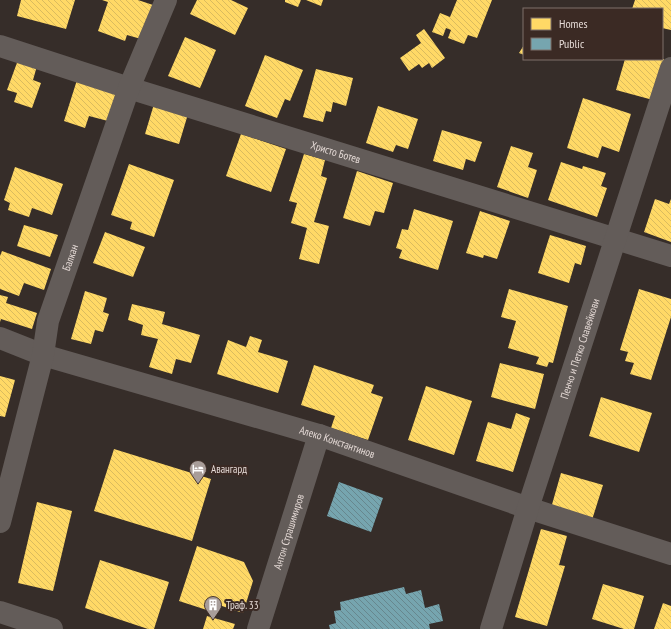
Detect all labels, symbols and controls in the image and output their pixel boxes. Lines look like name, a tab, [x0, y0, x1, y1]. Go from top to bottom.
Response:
legend	[523, 8, 663, 60]
text: Homes	[559, 16, 587, 31]
text: Public	[559, 36, 585, 51]
street label: Христо Ботев	[309, 138, 363, 167]
street label: Балкан	[59, 242, 81, 273]
street label: Пенчо и Петко Славейкови	[557, 297, 603, 401]
street label: Алеко Константинов	[298, 423, 377, 461]
hotel icon: Авангард	[188, 459, 208, 484]
place label: Авангард	[211, 462, 247, 476]
street label: Антон Страшимиров	[270, 492, 307, 571]
building icon: Траф. 33	[203, 595, 223, 620]
place label: Траф. 33	[226, 598, 259, 612]

